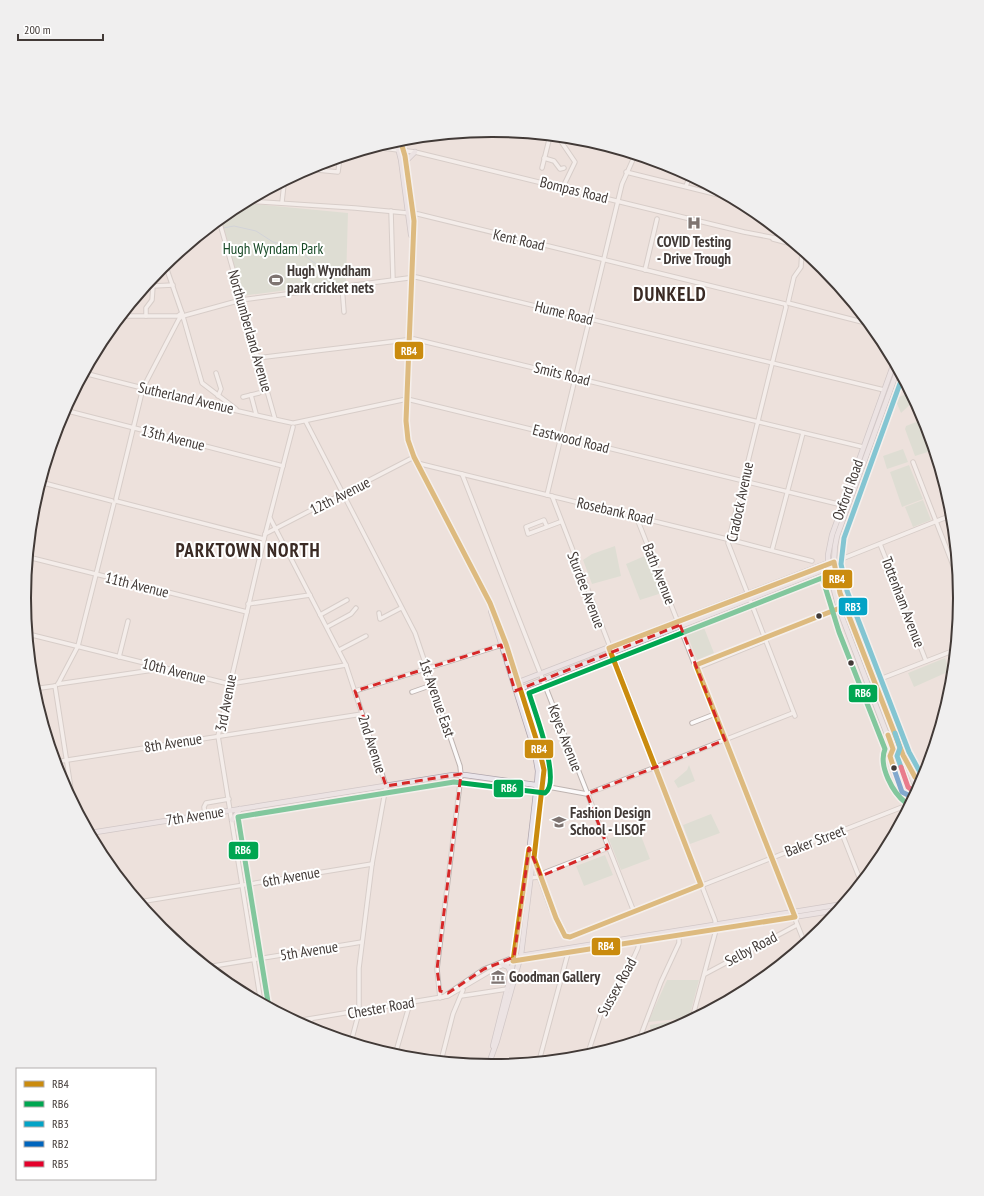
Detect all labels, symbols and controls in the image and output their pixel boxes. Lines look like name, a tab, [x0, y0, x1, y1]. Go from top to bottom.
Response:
scale bar	[18, 16, 103, 42]
text: 200 m	[24, 22, 51, 37]
street label: Bompas Road	[538, 172, 610, 207]
hospital icon: COVID Testing - Drive Trough	[686, 215, 702, 231]
street label: Kent Road	[491, 224, 547, 255]
place label: COVID Testing - Drive Trough	[657, 232, 731, 268]
park label: Hugh Wyndam Park	[223, 239, 323, 258]
place label: Hugh Wyndham park cricket nets	[287, 261, 374, 297]
street label: Northumberland Avenue	[224, 268, 277, 394]
sports icon: Hugh Wyndham park cricket nets	[268, 272, 284, 288]
district label: DUNKELD	[633, 282, 707, 306]
street label: Hume Road	[533, 296, 595, 329]
line badge: RB4	[394, 341, 424, 360]
text: RB4	[401, 344, 418, 358]
street label: Smits Road	[532, 357, 592, 390]
street label: Sutherland Avenue	[137, 377, 236, 418]
street label: 13th Avenue	[139, 420, 207, 455]
street label: Eastwood Road	[531, 420, 612, 457]
street label: Oxford Road	[828, 457, 867, 523]
street label: Cradock Avenue	[722, 460, 757, 544]
street label: 12th Avenue	[307, 472, 373, 519]
street label: Rosebank Road	[575, 493, 655, 529]
district label: PARKTOWN NORTH	[175, 538, 321, 562]
street label: Bath Avenue	[639, 540, 680, 607]
street label: Sturdee Avenue	[563, 549, 610, 631]
street label: Tottenham Avenue	[877, 554, 929, 650]
street label: 11th Avenue	[103, 567, 171, 602]
line badge: RB4	[822, 569, 853, 589]
text: RB4	[829, 572, 846, 586]
line badge: RB3	[838, 597, 868, 616]
text: RB3	[845, 600, 861, 614]
unlabelled marker	[814, 611, 824, 621]
street label: 10th Avenue	[140, 653, 208, 688]
street label: 1st Avenue East	[415, 656, 460, 739]
unlabelled marker	[846, 658, 856, 668]
street label: 3rd Avenue	[211, 673, 240, 733]
line badge: RB6	[848, 684, 878, 703]
text: RB6	[855, 686, 871, 700]
street label: Keyes Avenue	[544, 702, 587, 774]
street label: 2nd Avenue	[354, 712, 391, 776]
street label: 8th Avenue	[143, 729, 203, 756]
line badge: RB4	[524, 739, 554, 759]
text: RB4	[531, 742, 548, 756]
unlabelled marker	[889, 763, 899, 773]
line badge: RB6	[493, 779, 524, 798]
text: RB6	[501, 781, 517, 795]
street label: 7th Avenue	[165, 802, 225, 829]
place label: Fashion Design School - LISOF	[570, 803, 651, 839]
school or university icon: Fashion Design School - LISOF	[551, 814, 567, 830]
street label: Baker Street	[782, 820, 848, 861]
line badge: RB6	[228, 841, 259, 860]
text: RB6	[235, 843, 251, 857]
street label: 6th Avenue	[261, 862, 321, 891]
street label: Selby Road	[721, 927, 780, 970]
street label: 5th Avenue	[279, 937, 339, 964]
line badge: RB4	[591, 937, 621, 956]
text: RB4	[598, 939, 615, 953]
street label: Sussex Road	[593, 954, 640, 1019]
place label: Goodman Gallery	[509, 967, 601, 986]
museum icon: Goodman Gallery	[490, 969, 506, 985]
street label: Chester Road	[346, 992, 416, 1023]
legend	[16, 1068, 156, 1180]
text: RB4	[52, 1076, 69, 1091]
text: RB6	[52, 1096, 69, 1111]
text: RB3	[52, 1116, 69, 1131]
text: RB2	[52, 1136, 69, 1151]
text: RB5	[52, 1156, 69, 1171]

